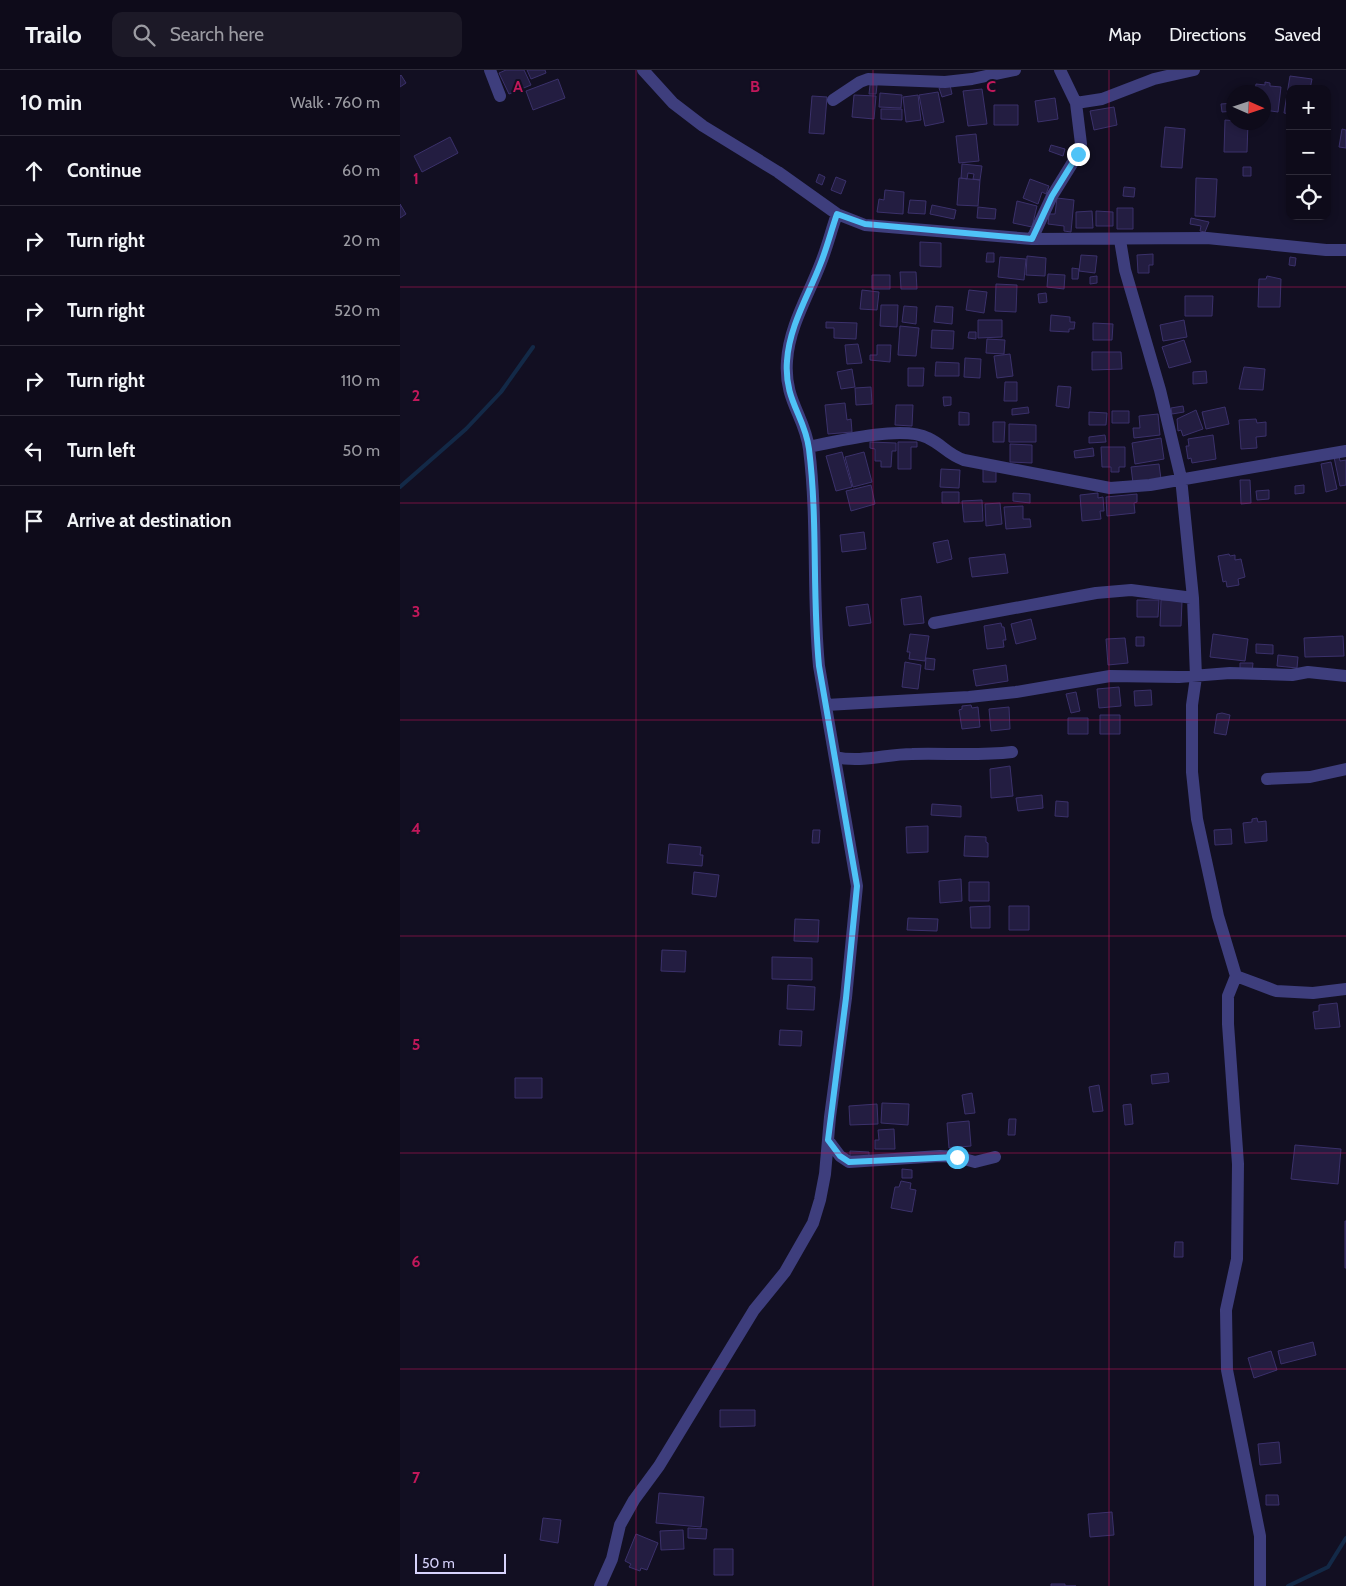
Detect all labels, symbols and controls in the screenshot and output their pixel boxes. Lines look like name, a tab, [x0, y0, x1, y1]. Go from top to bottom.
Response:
search box	[112, 12, 462, 57]
text: Trailo	[25, 20, 82, 49]
icon: search	[130, 21, 158, 49]
text: Search here	[170, 23, 264, 46]
text: Map	[1108, 24, 1141, 46]
text: Directions	[1169, 24, 1246, 46]
text: Saved	[1274, 24, 1321, 46]
text: A	[513, 77, 523, 96]
text: B	[750, 77, 760, 96]
text: C	[986, 77, 996, 96]
north arrow	[1226, 85, 1271, 130]
map controls	[1286, 85, 1331, 220]
button: +	[1286, 85, 1331, 130]
text: 10 min	[20, 90, 82, 115]
text: Walk · 760 m	[290, 93, 380, 112]
button: −	[1286, 130, 1331, 175]
route end	[1067, 143, 1090, 166]
icon: ahead	[20, 157, 48, 185]
text: Continue	[67, 159, 141, 182]
text: 60 m	[342, 161, 380, 180]
text: 1	[413, 169, 419, 188]
button: locate	[1286, 175, 1331, 220]
icon: right	[20, 227, 48, 255]
text: Turn right	[67, 229, 145, 252]
text: 20 m	[343, 231, 380, 250]
icon: right	[20, 297, 48, 325]
text: Turn right	[67, 299, 145, 322]
text: 520 m	[334, 301, 380, 320]
icon: right	[20, 367, 48, 395]
text: Turn right	[67, 369, 145, 392]
text: 110 m	[341, 371, 380, 390]
text: 2	[412, 386, 420, 405]
icon: left	[20, 437, 48, 465]
text: Turn left	[67, 439, 135, 462]
text: 50 m	[343, 441, 380, 460]
icon: arrive	[20, 507, 48, 535]
text: Arrive at destination	[67, 509, 231, 532]
text: 3	[412, 602, 420, 621]
text: 4	[411, 819, 421, 838]
text: 5	[412, 1035, 420, 1054]
route start	[946, 1146, 969, 1169]
text: 6	[412, 1252, 421, 1271]
text: 7	[412, 1468, 421, 1487]
scale bar	[415, 1551, 506, 1574]
text: 50 m	[422, 1554, 455, 1572]

